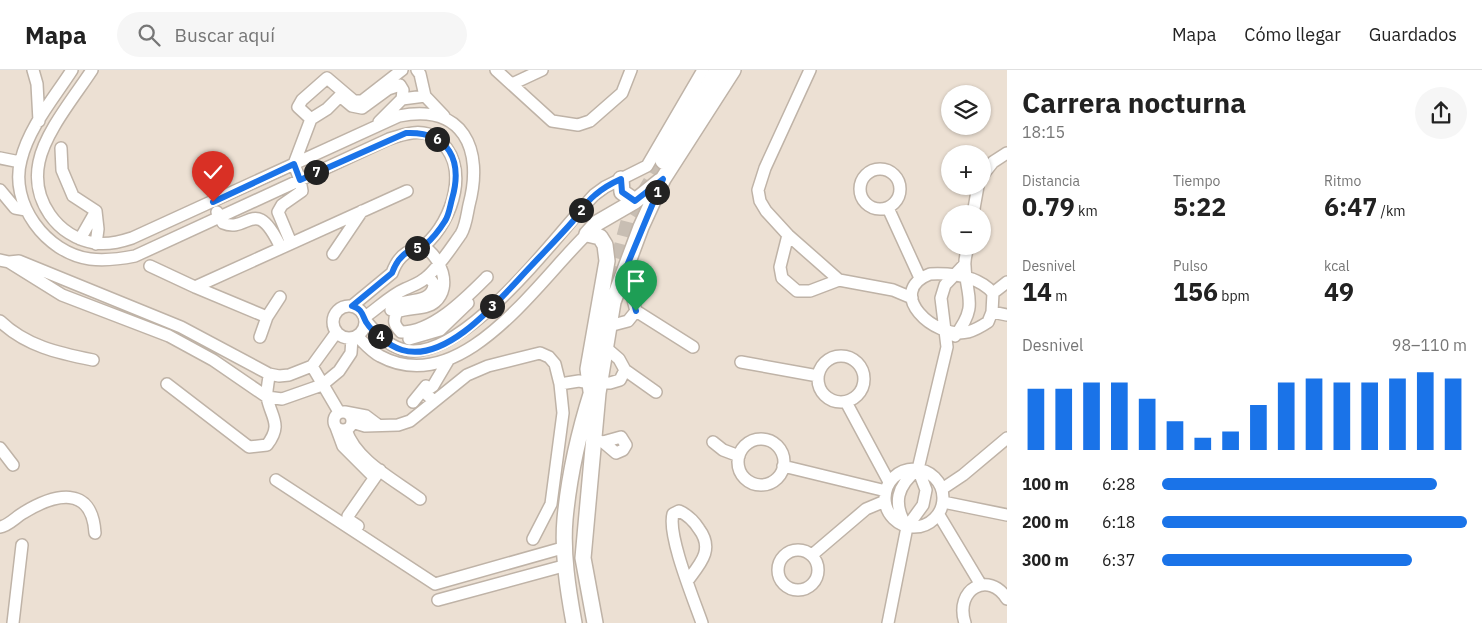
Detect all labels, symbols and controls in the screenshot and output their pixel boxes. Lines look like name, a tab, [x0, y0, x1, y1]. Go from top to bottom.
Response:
search box	[117, 12, 467, 57]
text: Mapa	[25, 19, 87, 51]
icon: search	[135, 21, 163, 49]
text: Buscar aquí	[175, 23, 275, 47]
text: Mapa	[1172, 23, 1216, 46]
text: Cómo llegar	[1244, 23, 1341, 46]
text: Guardados	[1369, 23, 1457, 46]
text: Carrera nocturna	[1022, 84, 1246, 121]
map controls	[941, 85, 991, 255]
button: layers	[941, 85, 991, 135]
button: share	[1415, 87, 1467, 139]
text: 18:15	[1022, 122, 1065, 142]
pin: 6	[424, 126, 450, 152]
text: 6	[433, 130, 442, 148]
button: +	[941, 145, 991, 195]
pin	[192, 151, 234, 202]
icon: check	[199, 158, 227, 186]
pin: 7	[304, 160, 328, 184]
text: 7	[312, 163, 321, 181]
text: Distancia	[1022, 172, 1080, 190]
text: Tiempo	[1173, 172, 1220, 190]
text: Ritmo	[1324, 172, 1361, 190]
pin: 1	[644, 180, 670, 204]
text: 1	[653, 183, 662, 201]
text: 0.79	[1022, 190, 1075, 223]
text: 5:22	[1173, 190, 1226, 223]
text: 6:47	[1324, 190, 1377, 223]
pin: 2	[568, 198, 594, 222]
text: 2	[577, 201, 586, 219]
text: km	[1075, 202, 1098, 220]
text: /km	[1377, 202, 1406, 220]
button: −	[941, 205, 991, 255]
pin: 5	[404, 236, 430, 260]
text: 5	[413, 239, 422, 257]
text: Desnivel	[1022, 257, 1076, 275]
text: Pulso	[1173, 257, 1208, 275]
text: kcal	[1324, 257, 1349, 275]
pin	[615, 260, 657, 311]
icon: arrive	[622, 267, 650, 295]
text: 14	[1022, 275, 1052, 308]
text: 156	[1173, 275, 1218, 308]
text: 49	[1324, 275, 1354, 308]
text: m	[1052, 287, 1068, 305]
text: bpm	[1218, 287, 1250, 305]
pin: 3	[480, 294, 504, 318]
text: 3	[488, 297, 497, 315]
pin: 4	[368, 324, 392, 348]
text: 4	[376, 327, 385, 345]
text: Desnivel	[1022, 335, 1083, 355]
text: 98–110 m	[1392, 335, 1467, 355]
text: 100 m	[1022, 474, 1069, 494]
text: 6:28	[1102, 474, 1135, 494]
text: 200 m	[1022, 512, 1069, 532]
text: 6:18	[1102, 512, 1135, 532]
text: 300 m	[1022, 550, 1069, 570]
text: 6:37	[1102, 550, 1135, 570]

